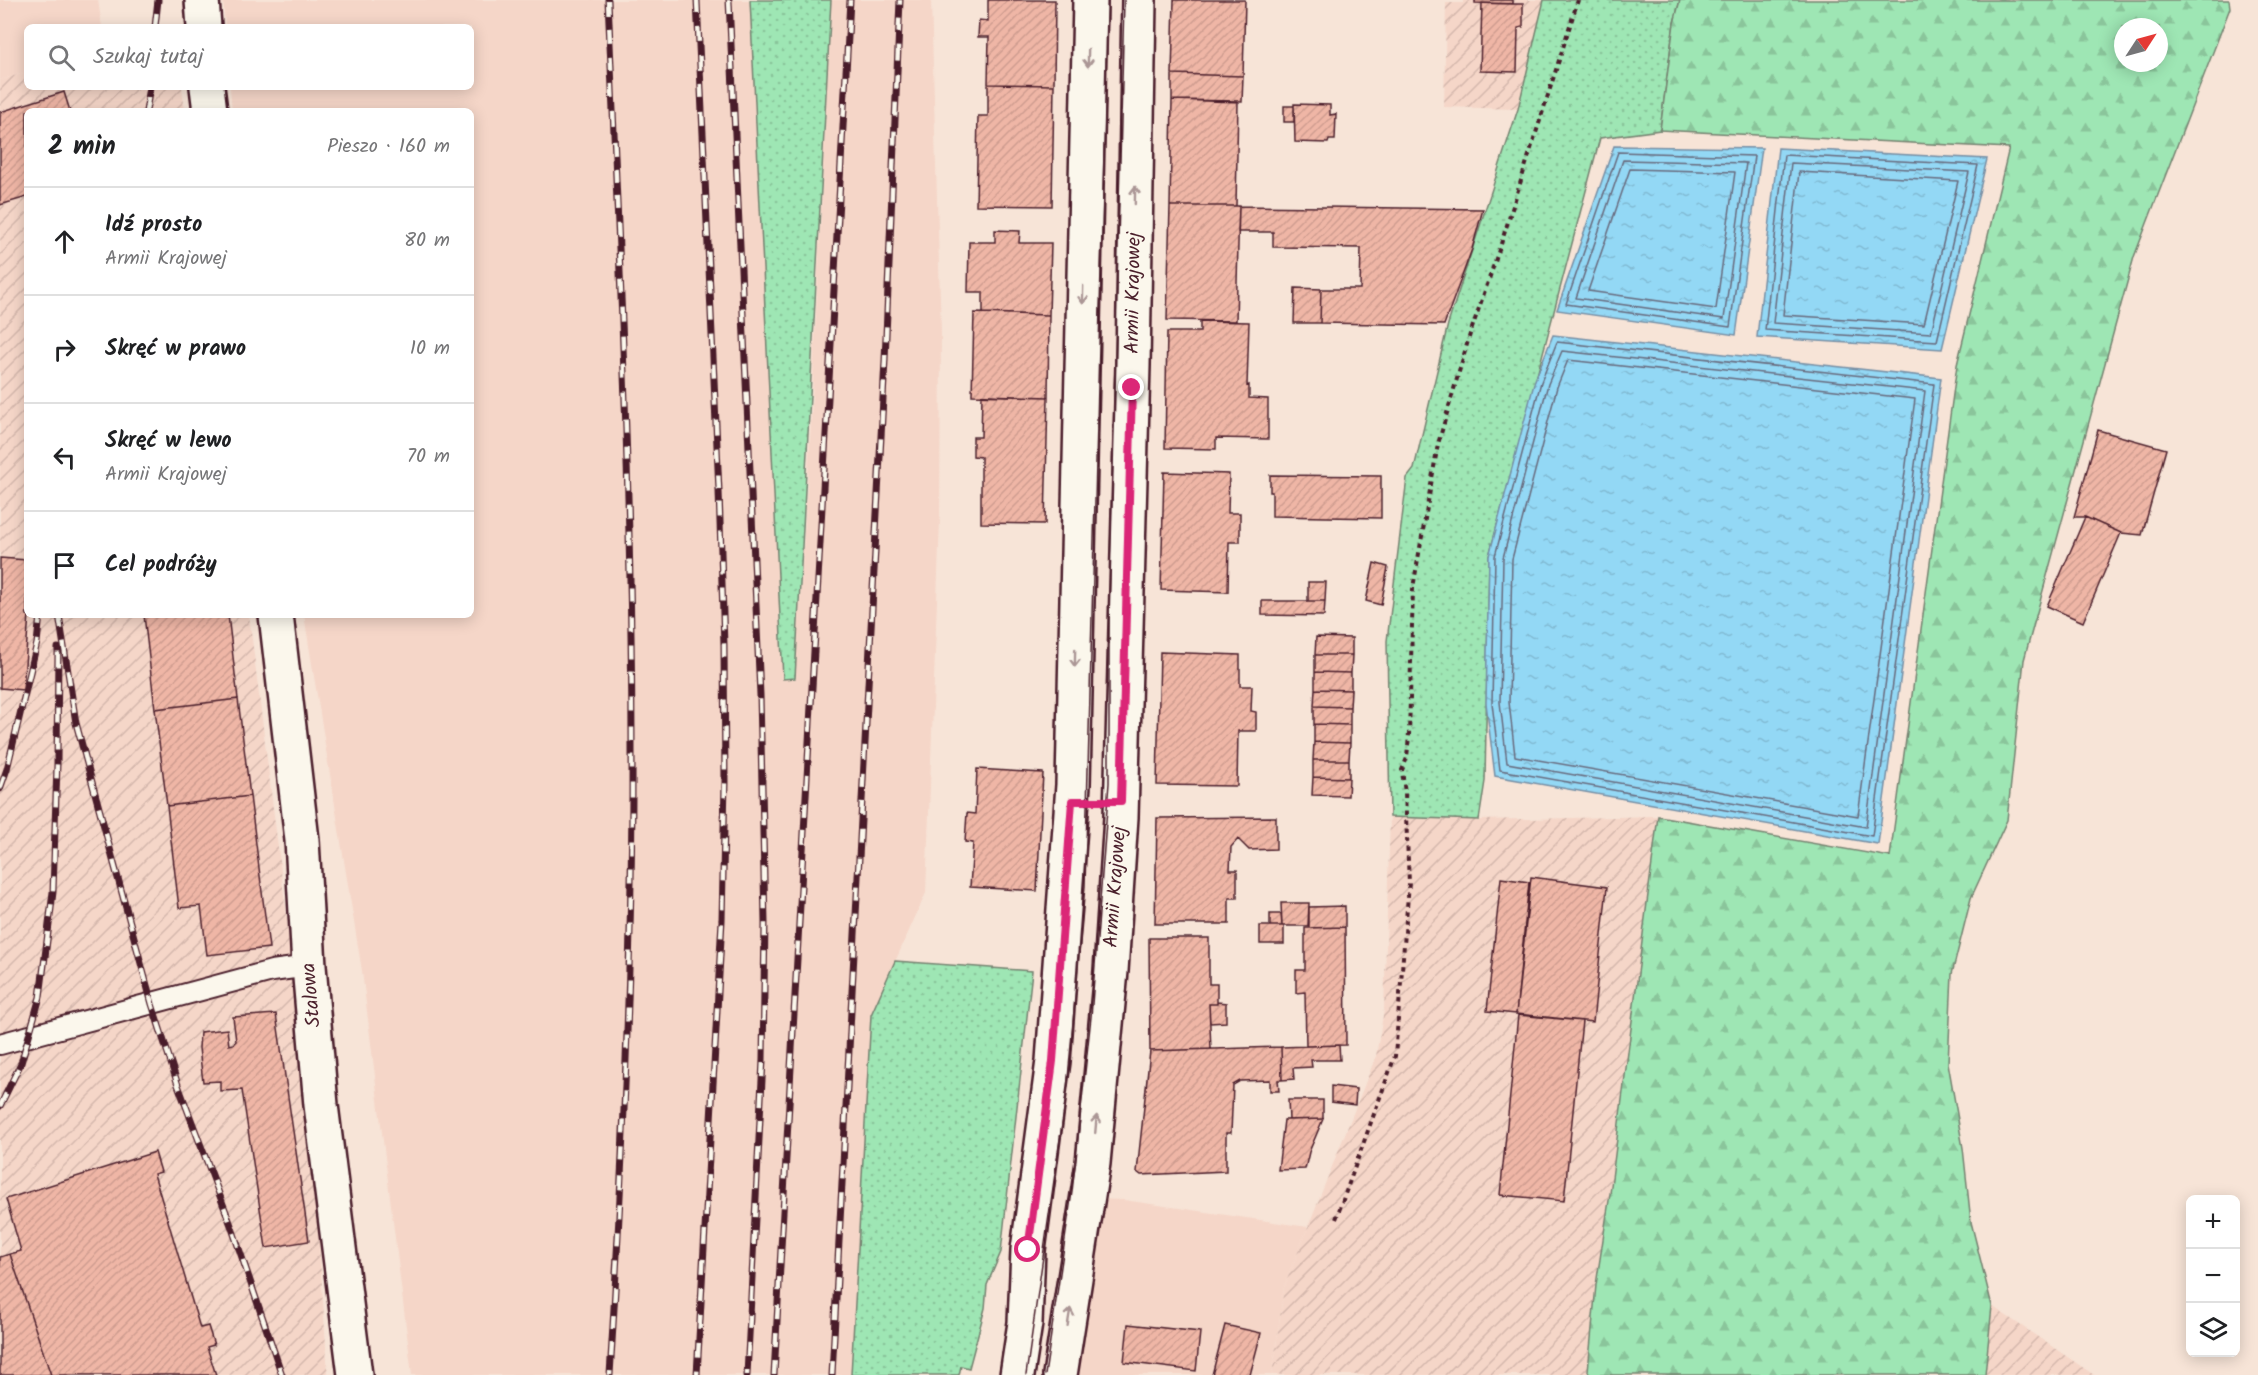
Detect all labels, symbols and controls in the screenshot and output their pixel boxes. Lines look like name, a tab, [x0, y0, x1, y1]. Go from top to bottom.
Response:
north arrow	[2114, 18, 2168, 72]
search box	[24, 24, 474, 90]
text: Szukaj tutaj	[93, 40, 204, 75]
icon: search	[45, 41, 78, 74]
one-way arrow	[1083, 48, 1094, 68]
text: 2 min	[48, 126, 116, 168]
text: Pieszo · 160 m	[327, 131, 450, 163]
one-way arrow	[1129, 186, 1141, 206]
text: Idź prosto	[105, 208, 202, 243]
icon: ahead	[48, 225, 81, 258]
text: 80 m	[404, 225, 450, 257]
street label: Armii Krajowej	[1117, 231, 1151, 354]
text: Armii Krajowej	[105, 243, 227, 275]
one-way arrow	[1077, 285, 1089, 305]
text: Skręć w prawo	[105, 332, 246, 367]
icon: right	[48, 333, 81, 366]
text: 10 m	[410, 333, 450, 365]
route end	[1118, 374, 1144, 400]
text: Skręć w lewo	[105, 424, 232, 459]
icon: left	[48, 441, 81, 474]
text: 70 m	[407, 441, 450, 473]
text: Armii Krajowej	[105, 459, 227, 491]
text: Cel podróży	[105, 548, 217, 583]
icon: arrive	[48, 549, 81, 582]
one-way arrow	[1069, 648, 1081, 668]
street label: Armii Krajowej	[1096, 824, 1136, 949]
street label: Stalowa	[293, 961, 331, 1029]
one-way arrow	[1091, 1115, 1102, 1135]
map controls	[2186, 1195, 2240, 1357]
button: +	[2186, 1195, 2240, 1249]
route start	[1014, 1236, 1040, 1262]
button: −	[2186, 1249, 2240, 1303]
button: layers	[2186, 1303, 2240, 1357]
one-way arrow	[1063, 1308, 1074, 1328]

